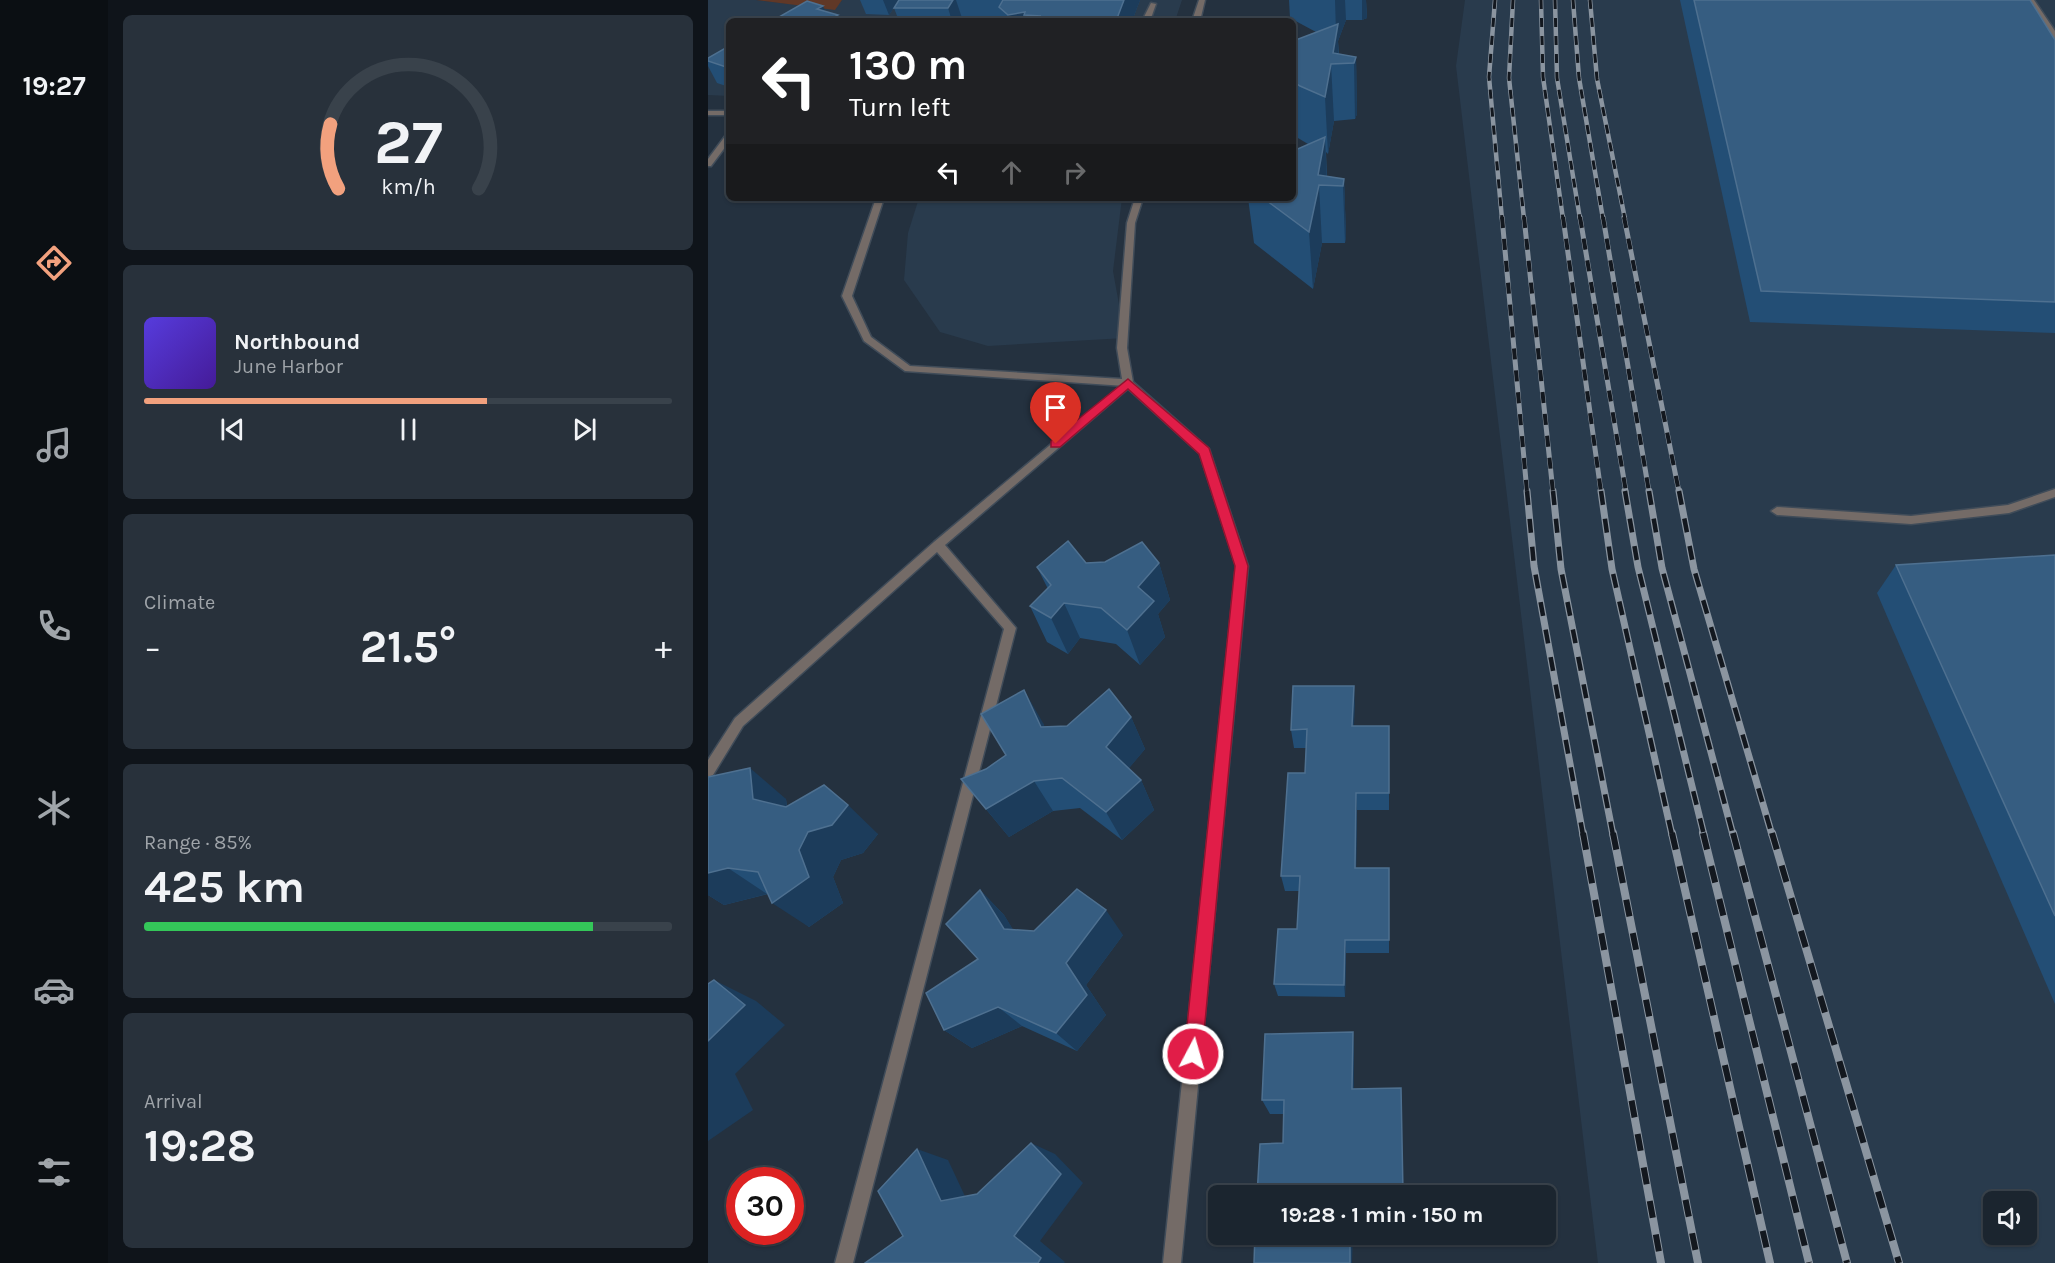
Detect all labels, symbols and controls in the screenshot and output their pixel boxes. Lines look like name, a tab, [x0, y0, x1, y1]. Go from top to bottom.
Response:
text: 130 m	[849, 40, 967, 90]
icon: left	[750, 42, 828, 120]
text: 19:27	[22, 70, 86, 102]
text: Turn left	[849, 91, 950, 123]
text: 27	[374, 106, 442, 179]
icon: left	[932, 156, 965, 189]
icon: ahead	[995, 156, 1028, 189]
icon: right	[1058, 156, 1091, 189]
text: km/h	[381, 175, 435, 200]
icon: directions	[33, 242, 75, 284]
text: Northbound	[234, 329, 360, 355]
text: June Harbor	[234, 355, 343, 378]
pin	[1030, 382, 1081, 444]
icon: arrive	[1039, 391, 1072, 424]
icon: previous	[216, 413, 249, 446]
icon: pause	[392, 413, 425, 446]
icon: next	[568, 413, 601, 446]
icon: music	[33, 424, 75, 466]
text: Climate	[144, 591, 215, 614]
icon: phone	[33, 605, 75, 647]
text: 21.5°	[360, 621, 456, 673]
text: −	[144, 628, 161, 666]
text: +	[655, 628, 672, 666]
icon: climate	[33, 787, 75, 829]
text: Range · 85%	[144, 831, 252, 854]
text: 425 km	[144, 861, 305, 913]
icon: car	[33, 969, 75, 1011]
position arrow	[1161, 1022, 1225, 1086]
text: Arrival	[144, 1090, 203, 1113]
text: 19:28	[144, 1120, 256, 1172]
icon: filters	[33, 1151, 75, 1193]
speed limit sign: 30	[726, 1167, 804, 1245]
map controls	[1983, 1191, 2037, 1245]
button: sound	[1983, 1191, 2037, 1245]
text: 19:28 · 1 min · 150 m	[1281, 1202, 1483, 1228]

